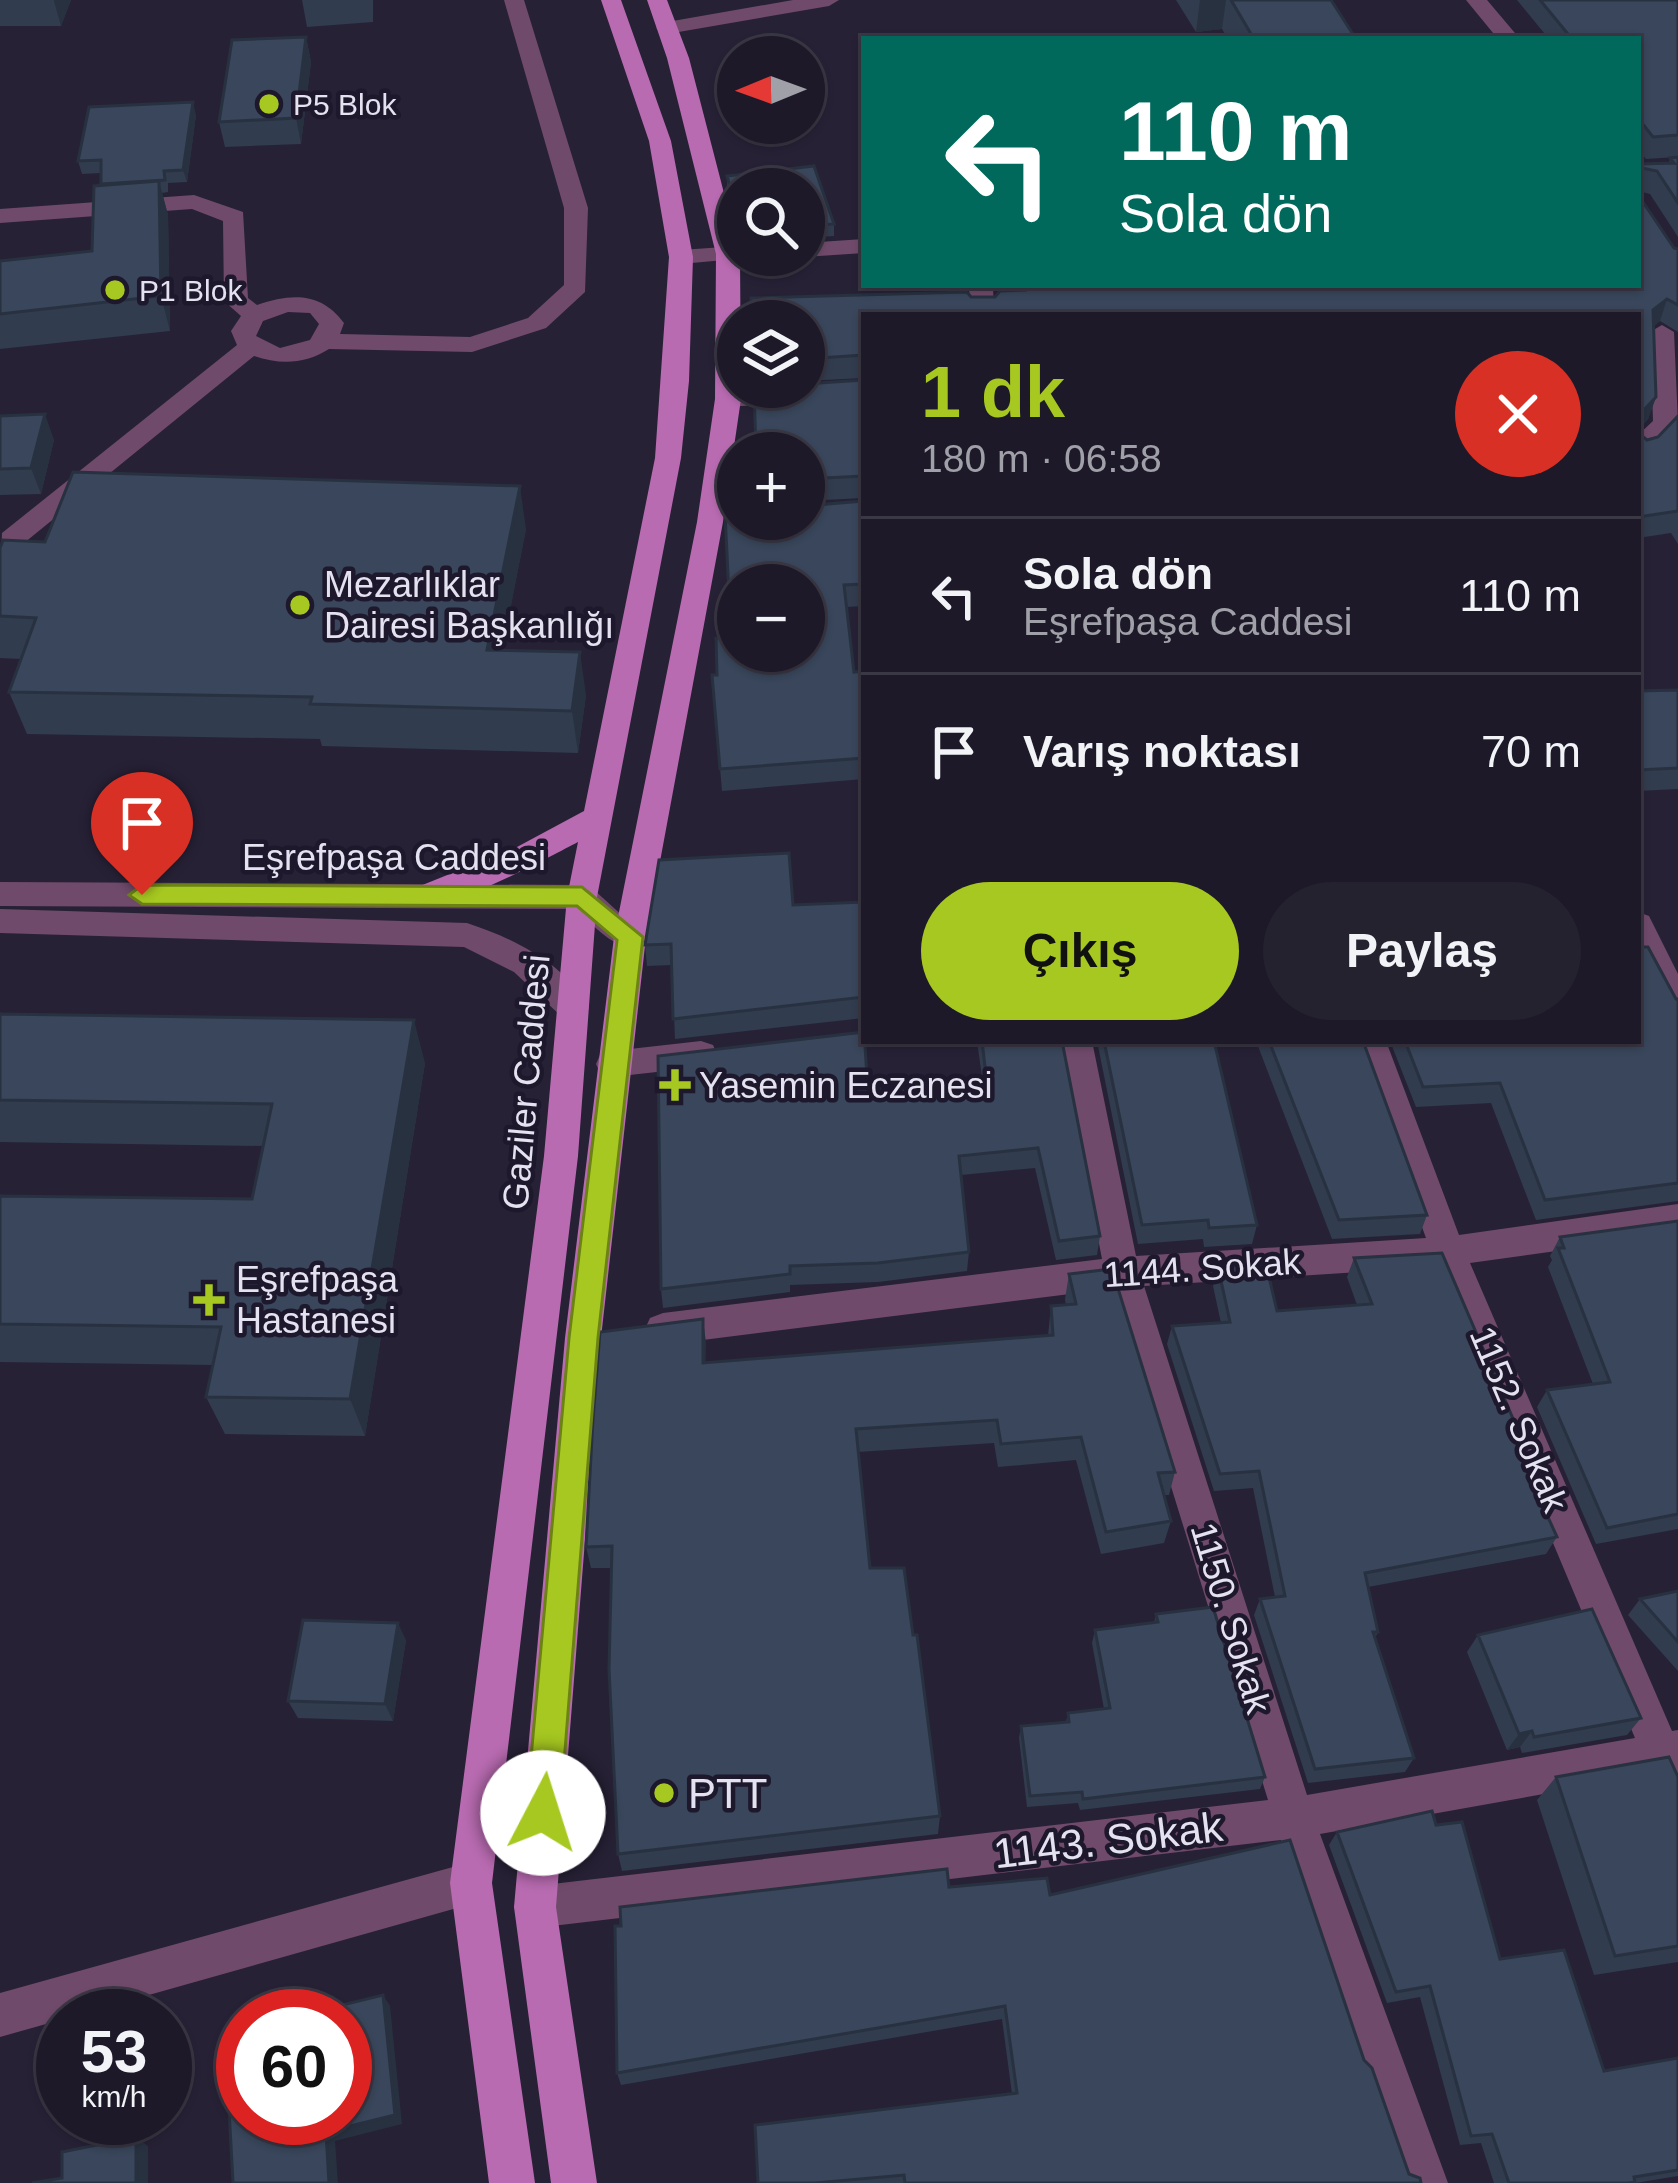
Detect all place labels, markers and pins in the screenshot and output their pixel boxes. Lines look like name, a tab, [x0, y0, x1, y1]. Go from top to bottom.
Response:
place label: P5 Blok	[293, 88, 397, 121]
marker: P5 Blok	[256, 91, 282, 117]
place label: P1 Blok	[139, 274, 243, 307]
marker: P1 Blok	[102, 277, 128, 303]
place label: Mezarlıklar Dairesi Başkanlığı	[324, 564, 614, 646]
marker: Mezarlıklar Dairesi Başkanlığı	[287, 592, 313, 618]
pin	[91, 772, 193, 895]
place label: Yasemin Eczanesi	[699, 1065, 992, 1106]
marker: Yasemin Eczanesi	[662, 1072, 688, 1098]
place label: Eşrefpaşa Hastanesi	[236, 1259, 399, 1341]
marker: Eşrefpaşa Hastanesi	[193, 1284, 225, 1316]
place label: PTT	[688, 1770, 767, 1817]
marker: PTT	[651, 1780, 677, 1806]

